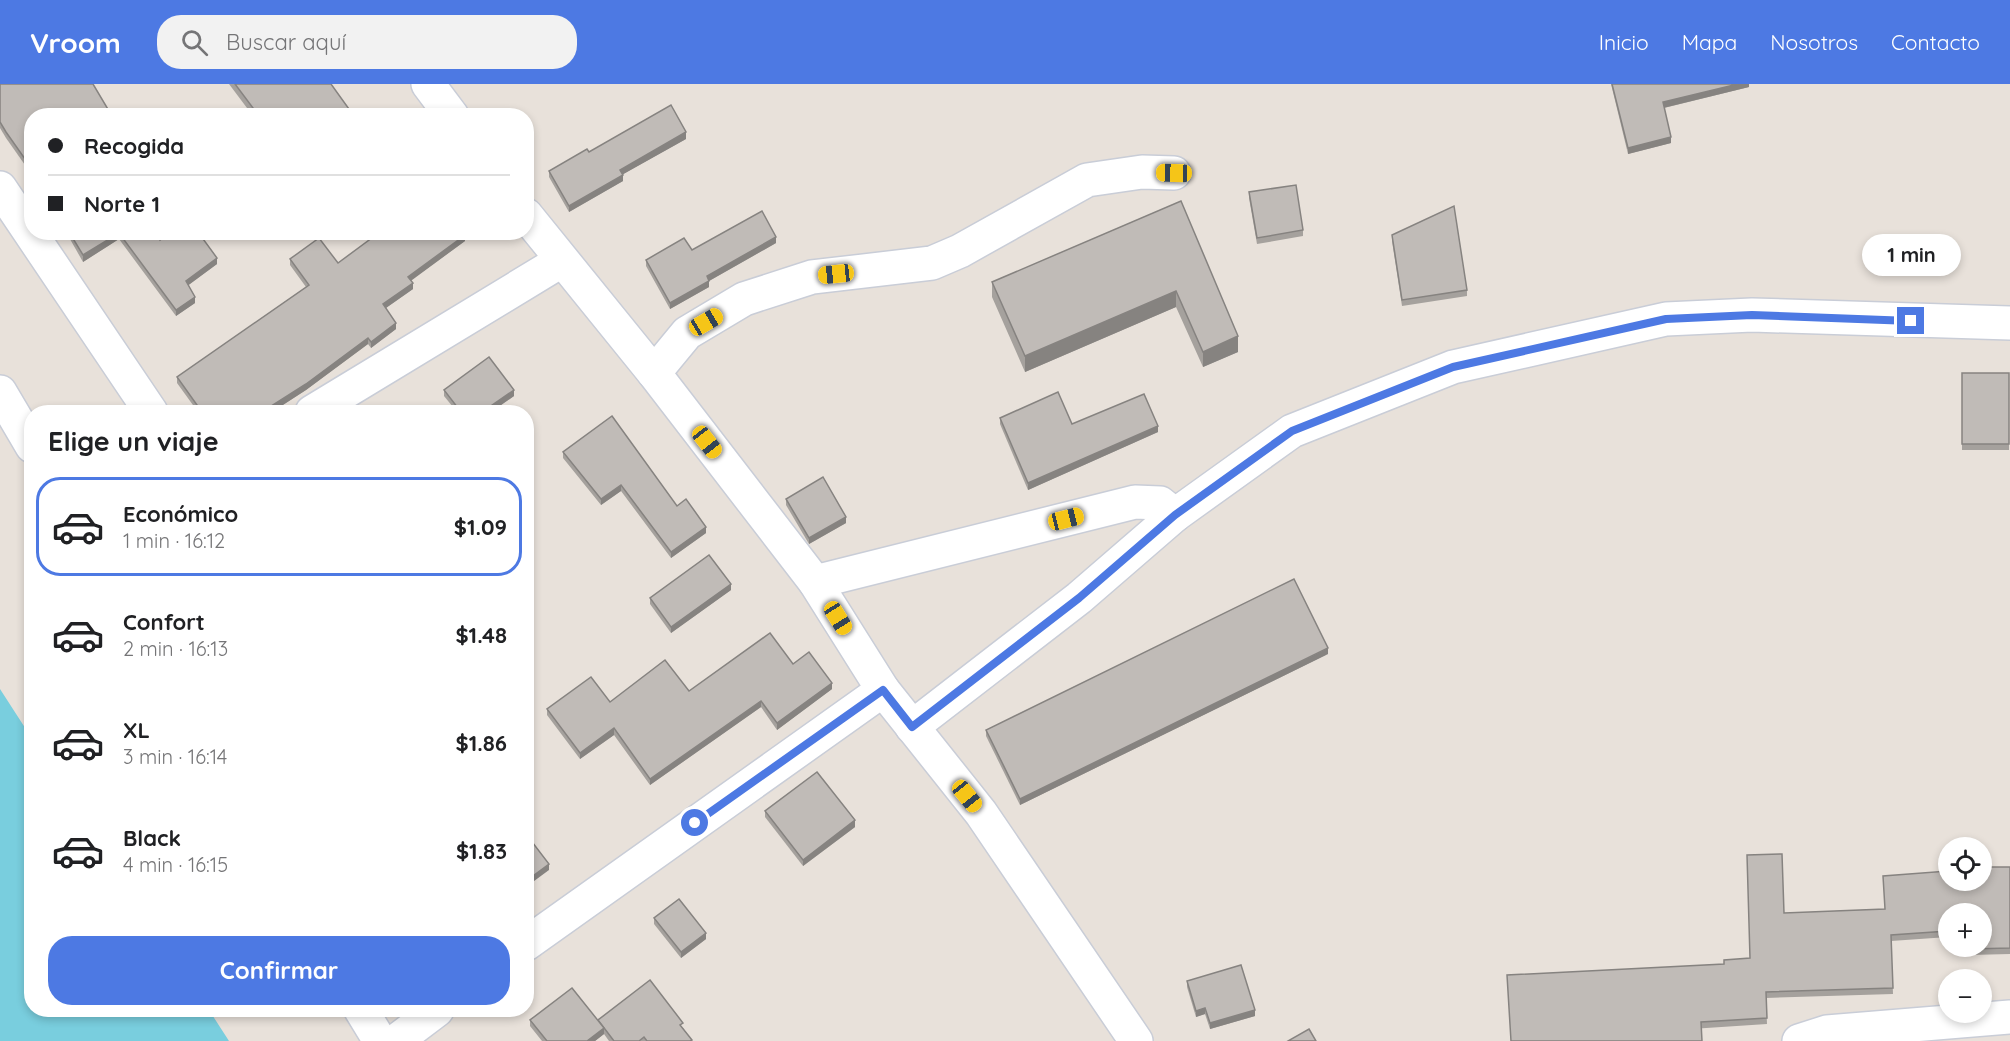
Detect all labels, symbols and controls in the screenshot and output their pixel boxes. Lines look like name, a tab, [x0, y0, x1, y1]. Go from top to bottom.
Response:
search box	[157, 15, 577, 69]
text: Vroom	[30, 25, 121, 60]
icon: search	[178, 26, 211, 59]
text: Buscar aquí	[226, 28, 346, 56]
text: Inicio	[1599, 29, 1649, 55]
text: Mapa	[1682, 29, 1737, 55]
text: Nosotros	[1770, 29, 1858, 55]
text: Contacto	[1891, 29, 1980, 55]
text: Recogida	[84, 132, 184, 160]
car	[1156, 164, 1192, 182]
text: Norte 1	[84, 190, 160, 218]
callout: 1 min	[1862, 234, 1960, 276]
text: 1 min	[1887, 242, 1936, 267]
car	[817, 263, 855, 285]
car	[686, 305, 726, 339]
route end	[1897, 307, 1924, 334]
car	[689, 422, 725, 462]
text: Elige un viaje	[48, 424, 219, 458]
icon: car	[51, 500, 105, 554]
text: Económico	[123, 500, 238, 528]
car	[1046, 506, 1086, 532]
text: $1.09	[454, 513, 507, 541]
text: 1 min · 16:12	[123, 528, 225, 553]
car	[821, 598, 855, 638]
icon: car	[51, 608, 105, 662]
text: Confort	[123, 608, 205, 636]
text: $1.48	[455, 621, 507, 649]
text: 2 min · 16:13	[123, 636, 228, 661]
icon: car	[51, 716, 105, 770]
text: XL	[123, 716, 150, 744]
text: $1.86	[456, 729, 507, 757]
text: 3 min · 16:14	[123, 744, 227, 769]
car	[949, 776, 985, 816]
route start	[681, 809, 708, 836]
icon: car	[51, 824, 105, 878]
text: Black	[123, 824, 181, 852]
text: $1.83	[456, 837, 507, 865]
map controls	[1938, 837, 1992, 1023]
button: locate	[1938, 837, 1992, 891]
text: 4 min · 16:15	[123, 852, 228, 877]
button: +	[1938, 903, 1992, 957]
button: Confirmar	[48, 936, 510, 1005]
button: −	[1938, 969, 1992, 1023]

